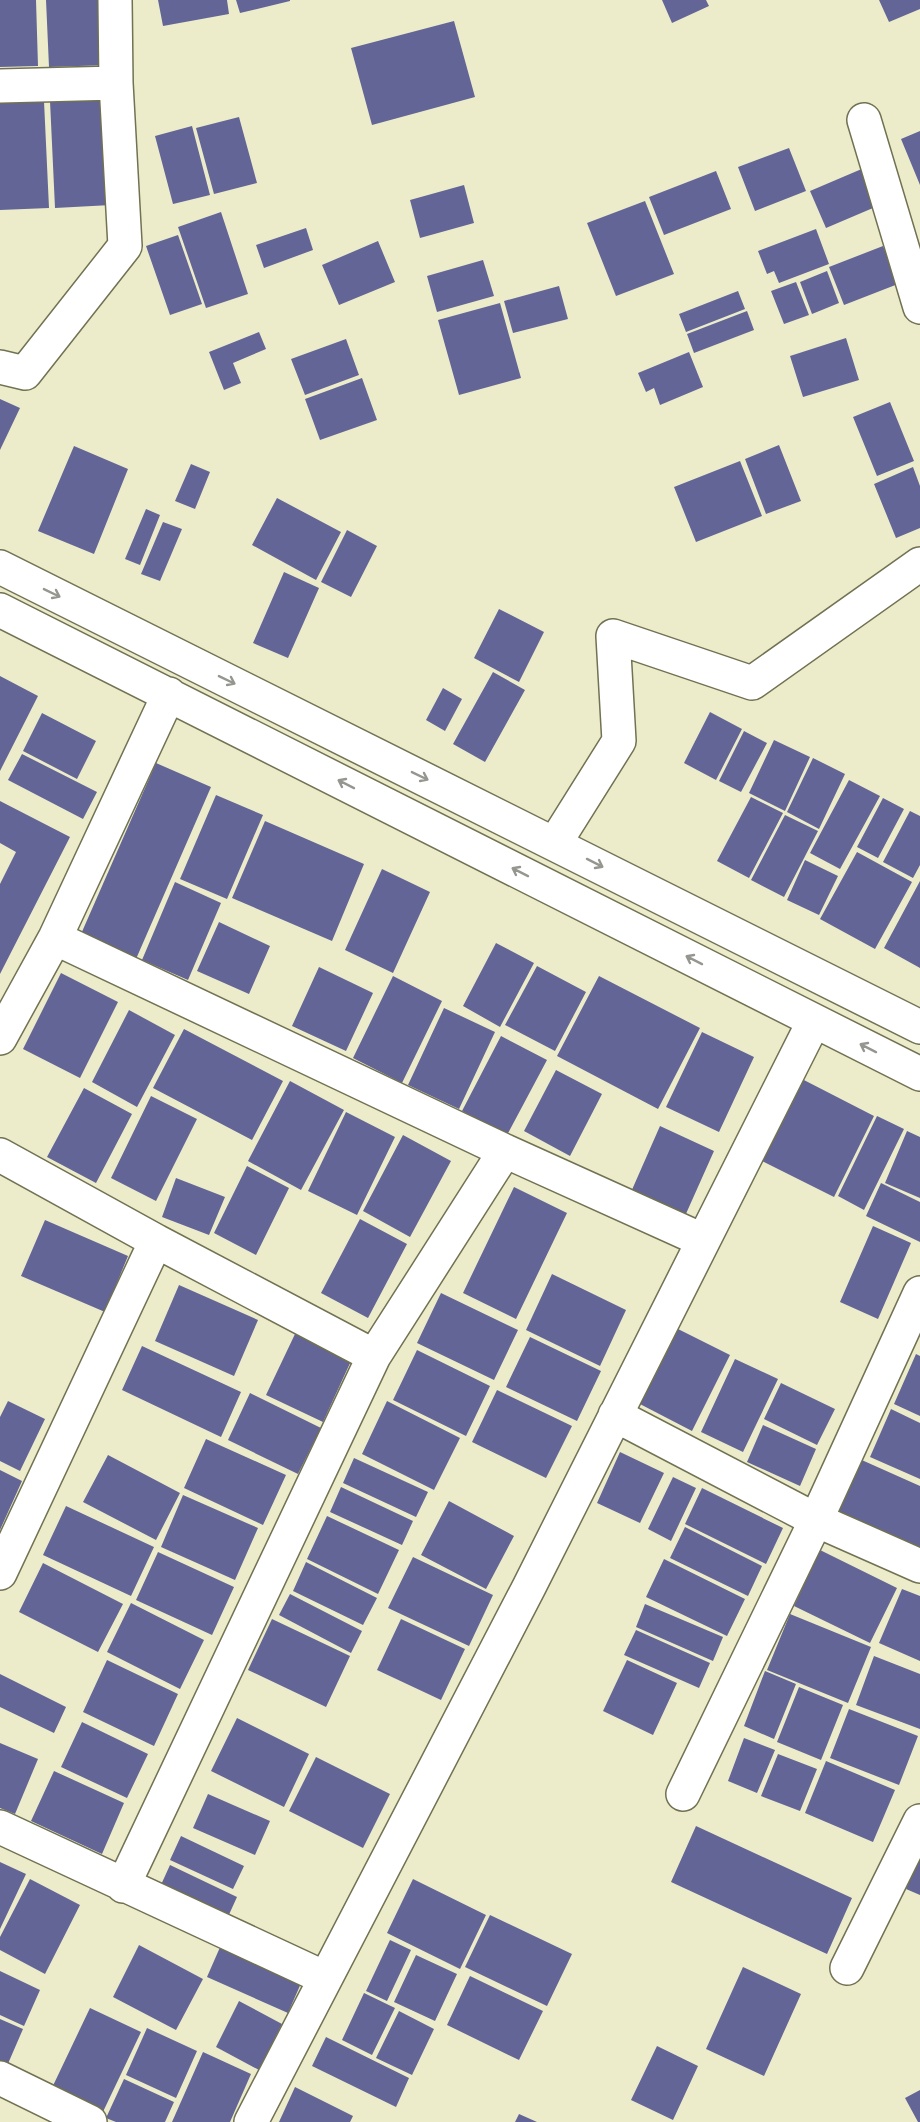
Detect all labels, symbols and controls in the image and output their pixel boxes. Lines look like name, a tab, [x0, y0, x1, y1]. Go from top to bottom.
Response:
one-way arrow	[43, 588, 61, 599]
one-way arrow	[218, 674, 235, 686]
one-way arrow	[411, 771, 429, 782]
one-way arrow	[337, 777, 355, 789]
one-way arrow	[586, 857, 603, 869]
one-way arrow	[511, 865, 529, 877]
one-way arrow	[685, 953, 703, 965]
one-way arrow	[859, 1041, 877, 1053]

